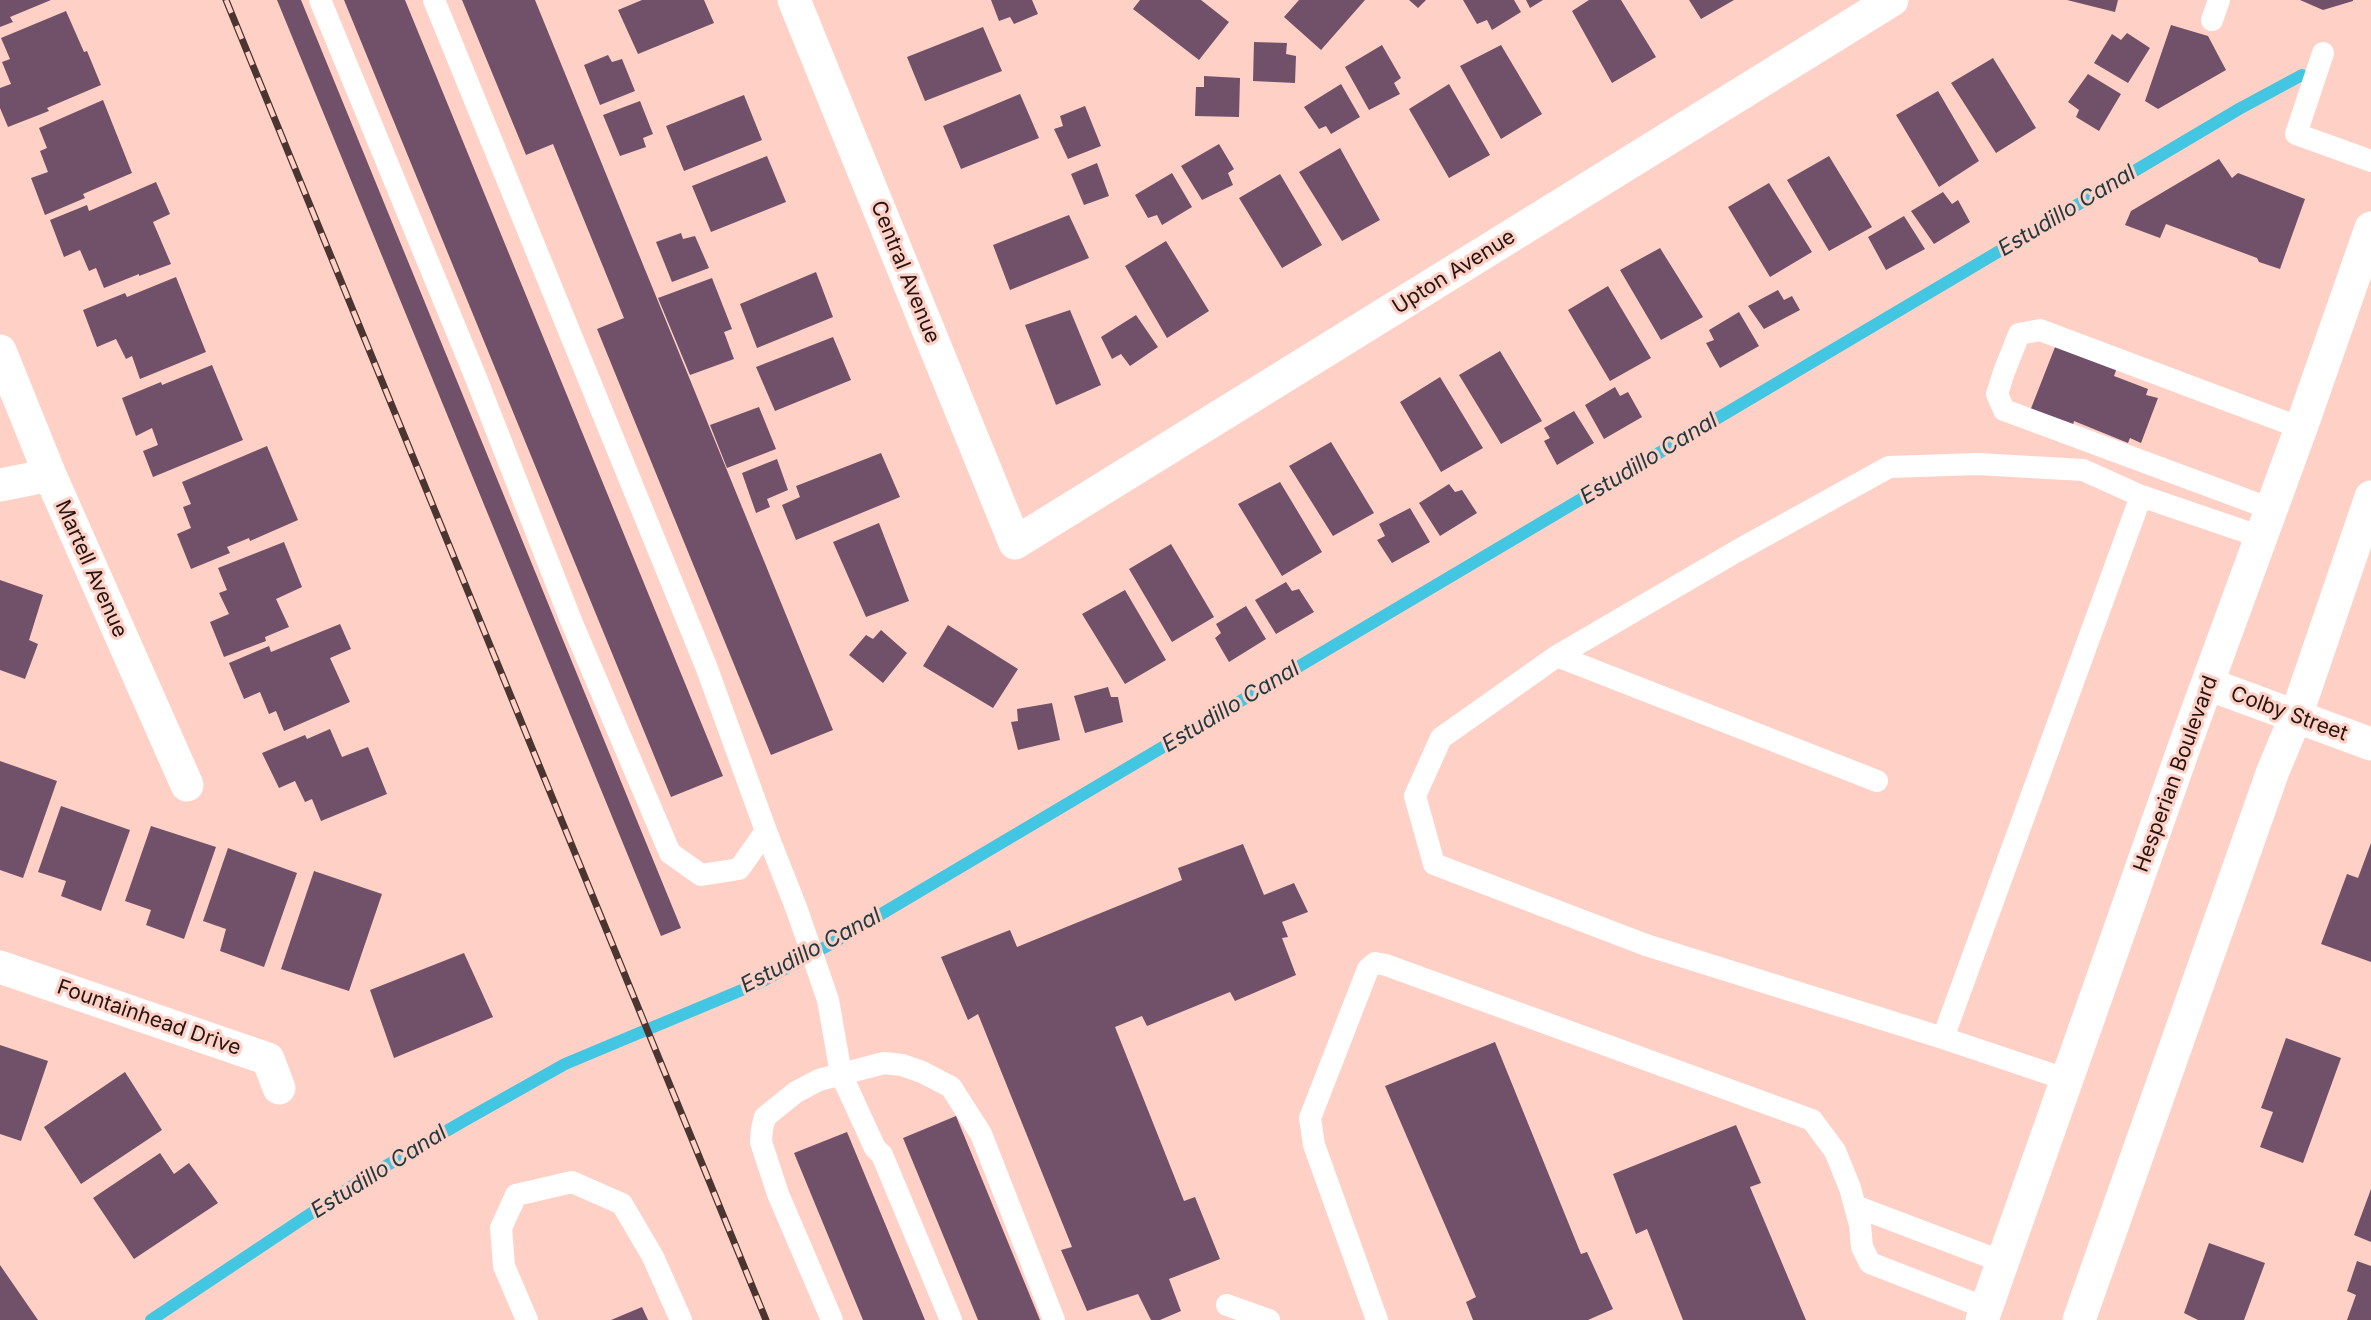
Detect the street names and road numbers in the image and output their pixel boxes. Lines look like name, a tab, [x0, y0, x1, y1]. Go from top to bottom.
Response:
street label: Central Avenue	[865, 197, 945, 347]
street label: Upton Avenue	[1388, 224, 1520, 320]
street label: Martell Avenue	[49, 496, 133, 642]
street label: Hesperian Boulevard	[2129, 672, 2223, 876]
street label: Colby Street	[2227, 681, 2351, 747]
street label: Fountainhead Drive	[54, 975, 244, 1061]

